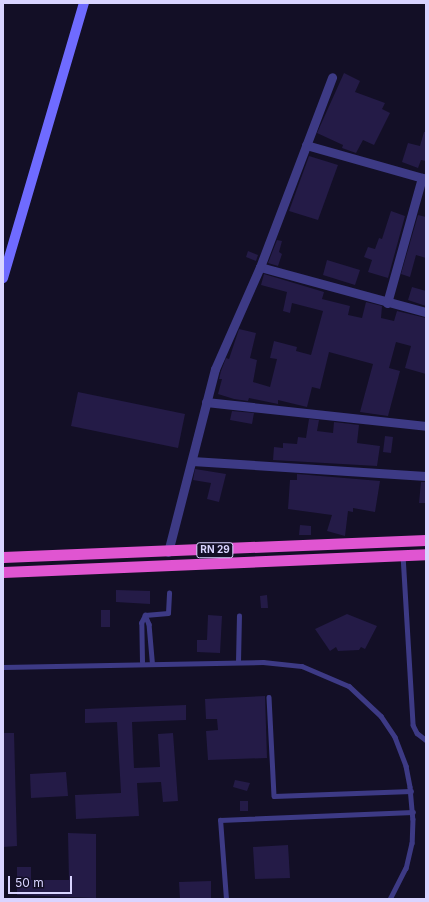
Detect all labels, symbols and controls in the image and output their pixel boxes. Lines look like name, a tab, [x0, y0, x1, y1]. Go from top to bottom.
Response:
road number: RN 29	[196, 542, 234, 558]
scale bar	[10, 868, 74, 894]
text: 50 m	[15, 875, 44, 890]

